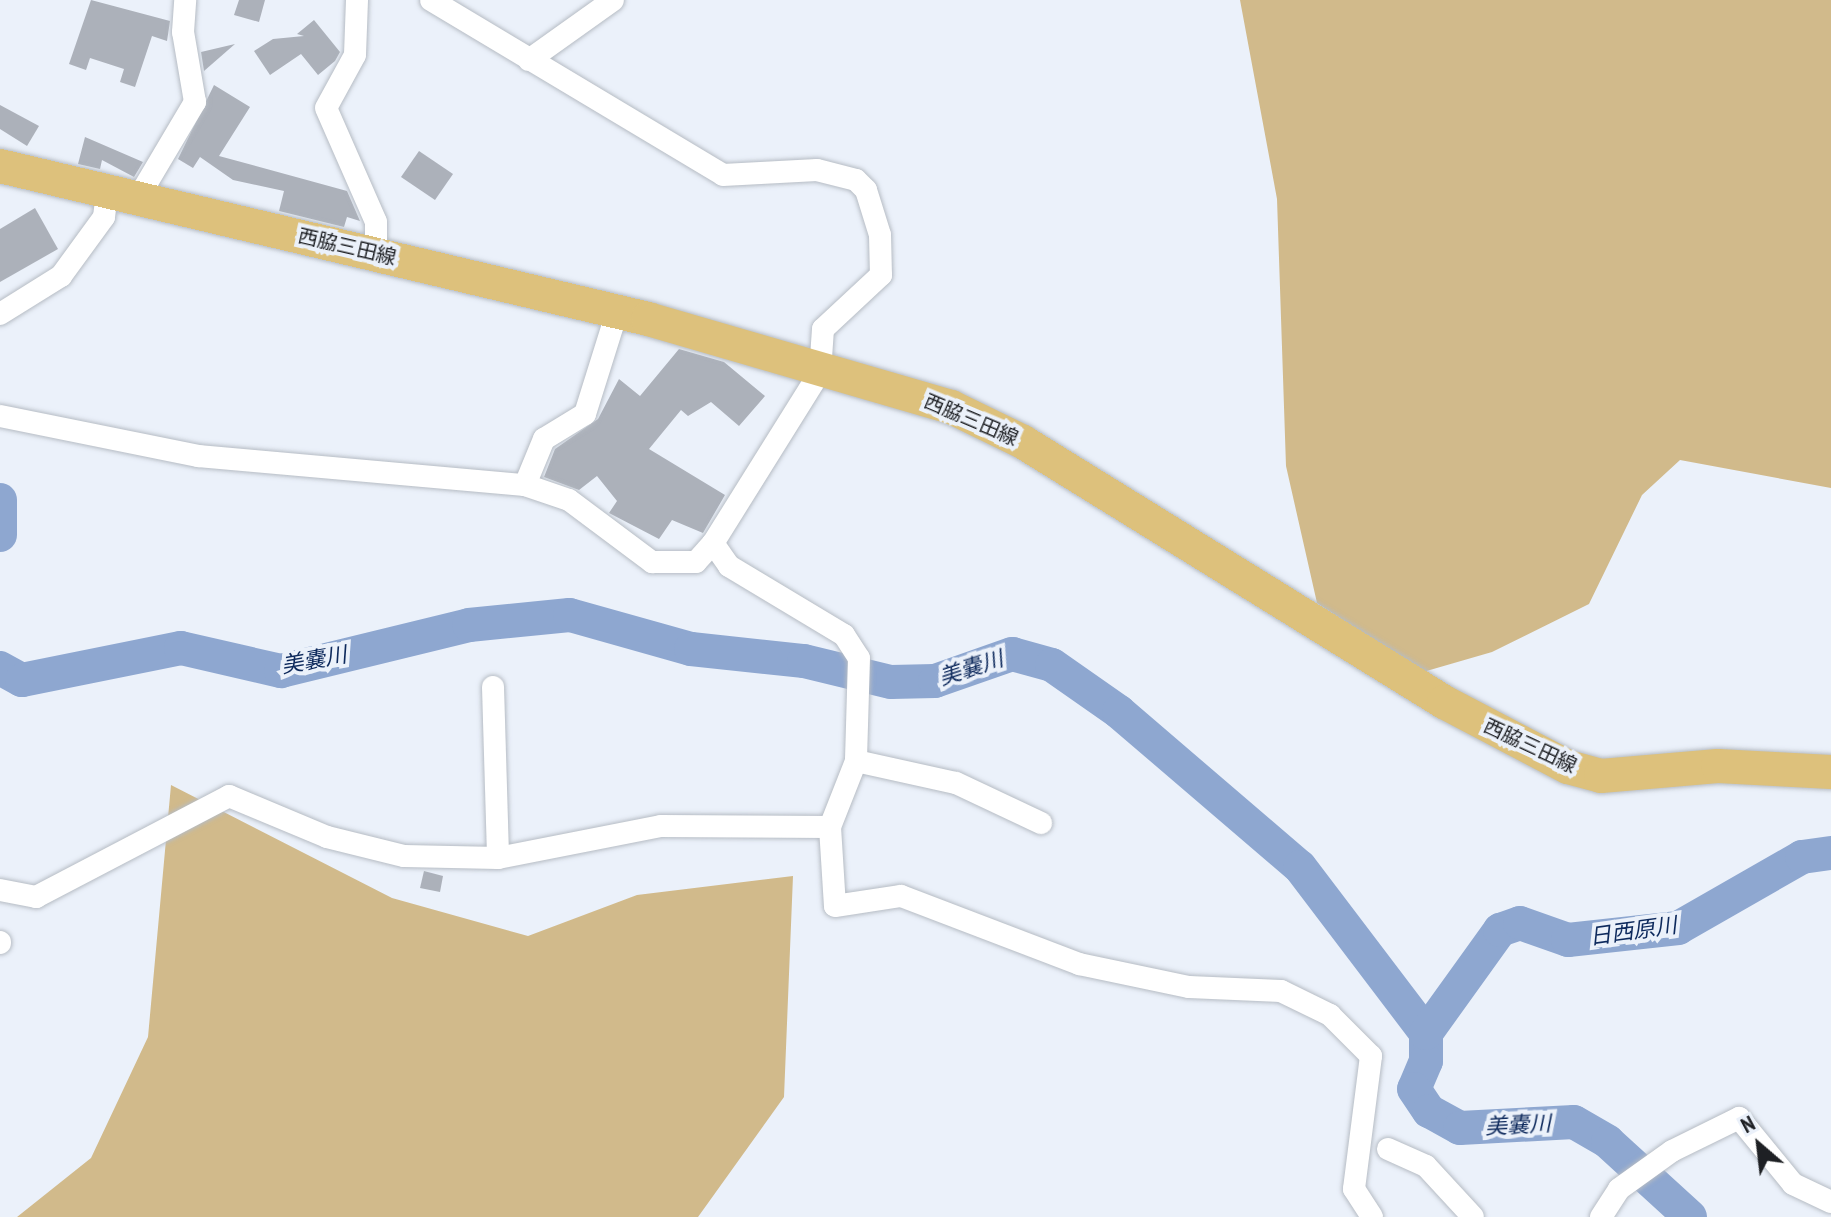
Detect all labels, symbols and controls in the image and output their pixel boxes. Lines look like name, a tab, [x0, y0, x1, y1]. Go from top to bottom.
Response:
street label: 西脇三田線	[296, 224, 398, 270]
street label: 西脇三田線	[920, 389, 1022, 451]
water label: 美嚢川	[279, 641, 349, 679]
water label: 美嚢川	[936, 645, 1006, 691]
street label: 西脇三田線	[1480, 714, 1580, 778]
water label: 日西原川	[1588, 912, 1678, 950]
north arrow	[1719, 1105, 1799, 1185]
text: N	[1736, 1109, 1760, 1139]
water label: 美嚢川	[1484, 1110, 1552, 1140]

